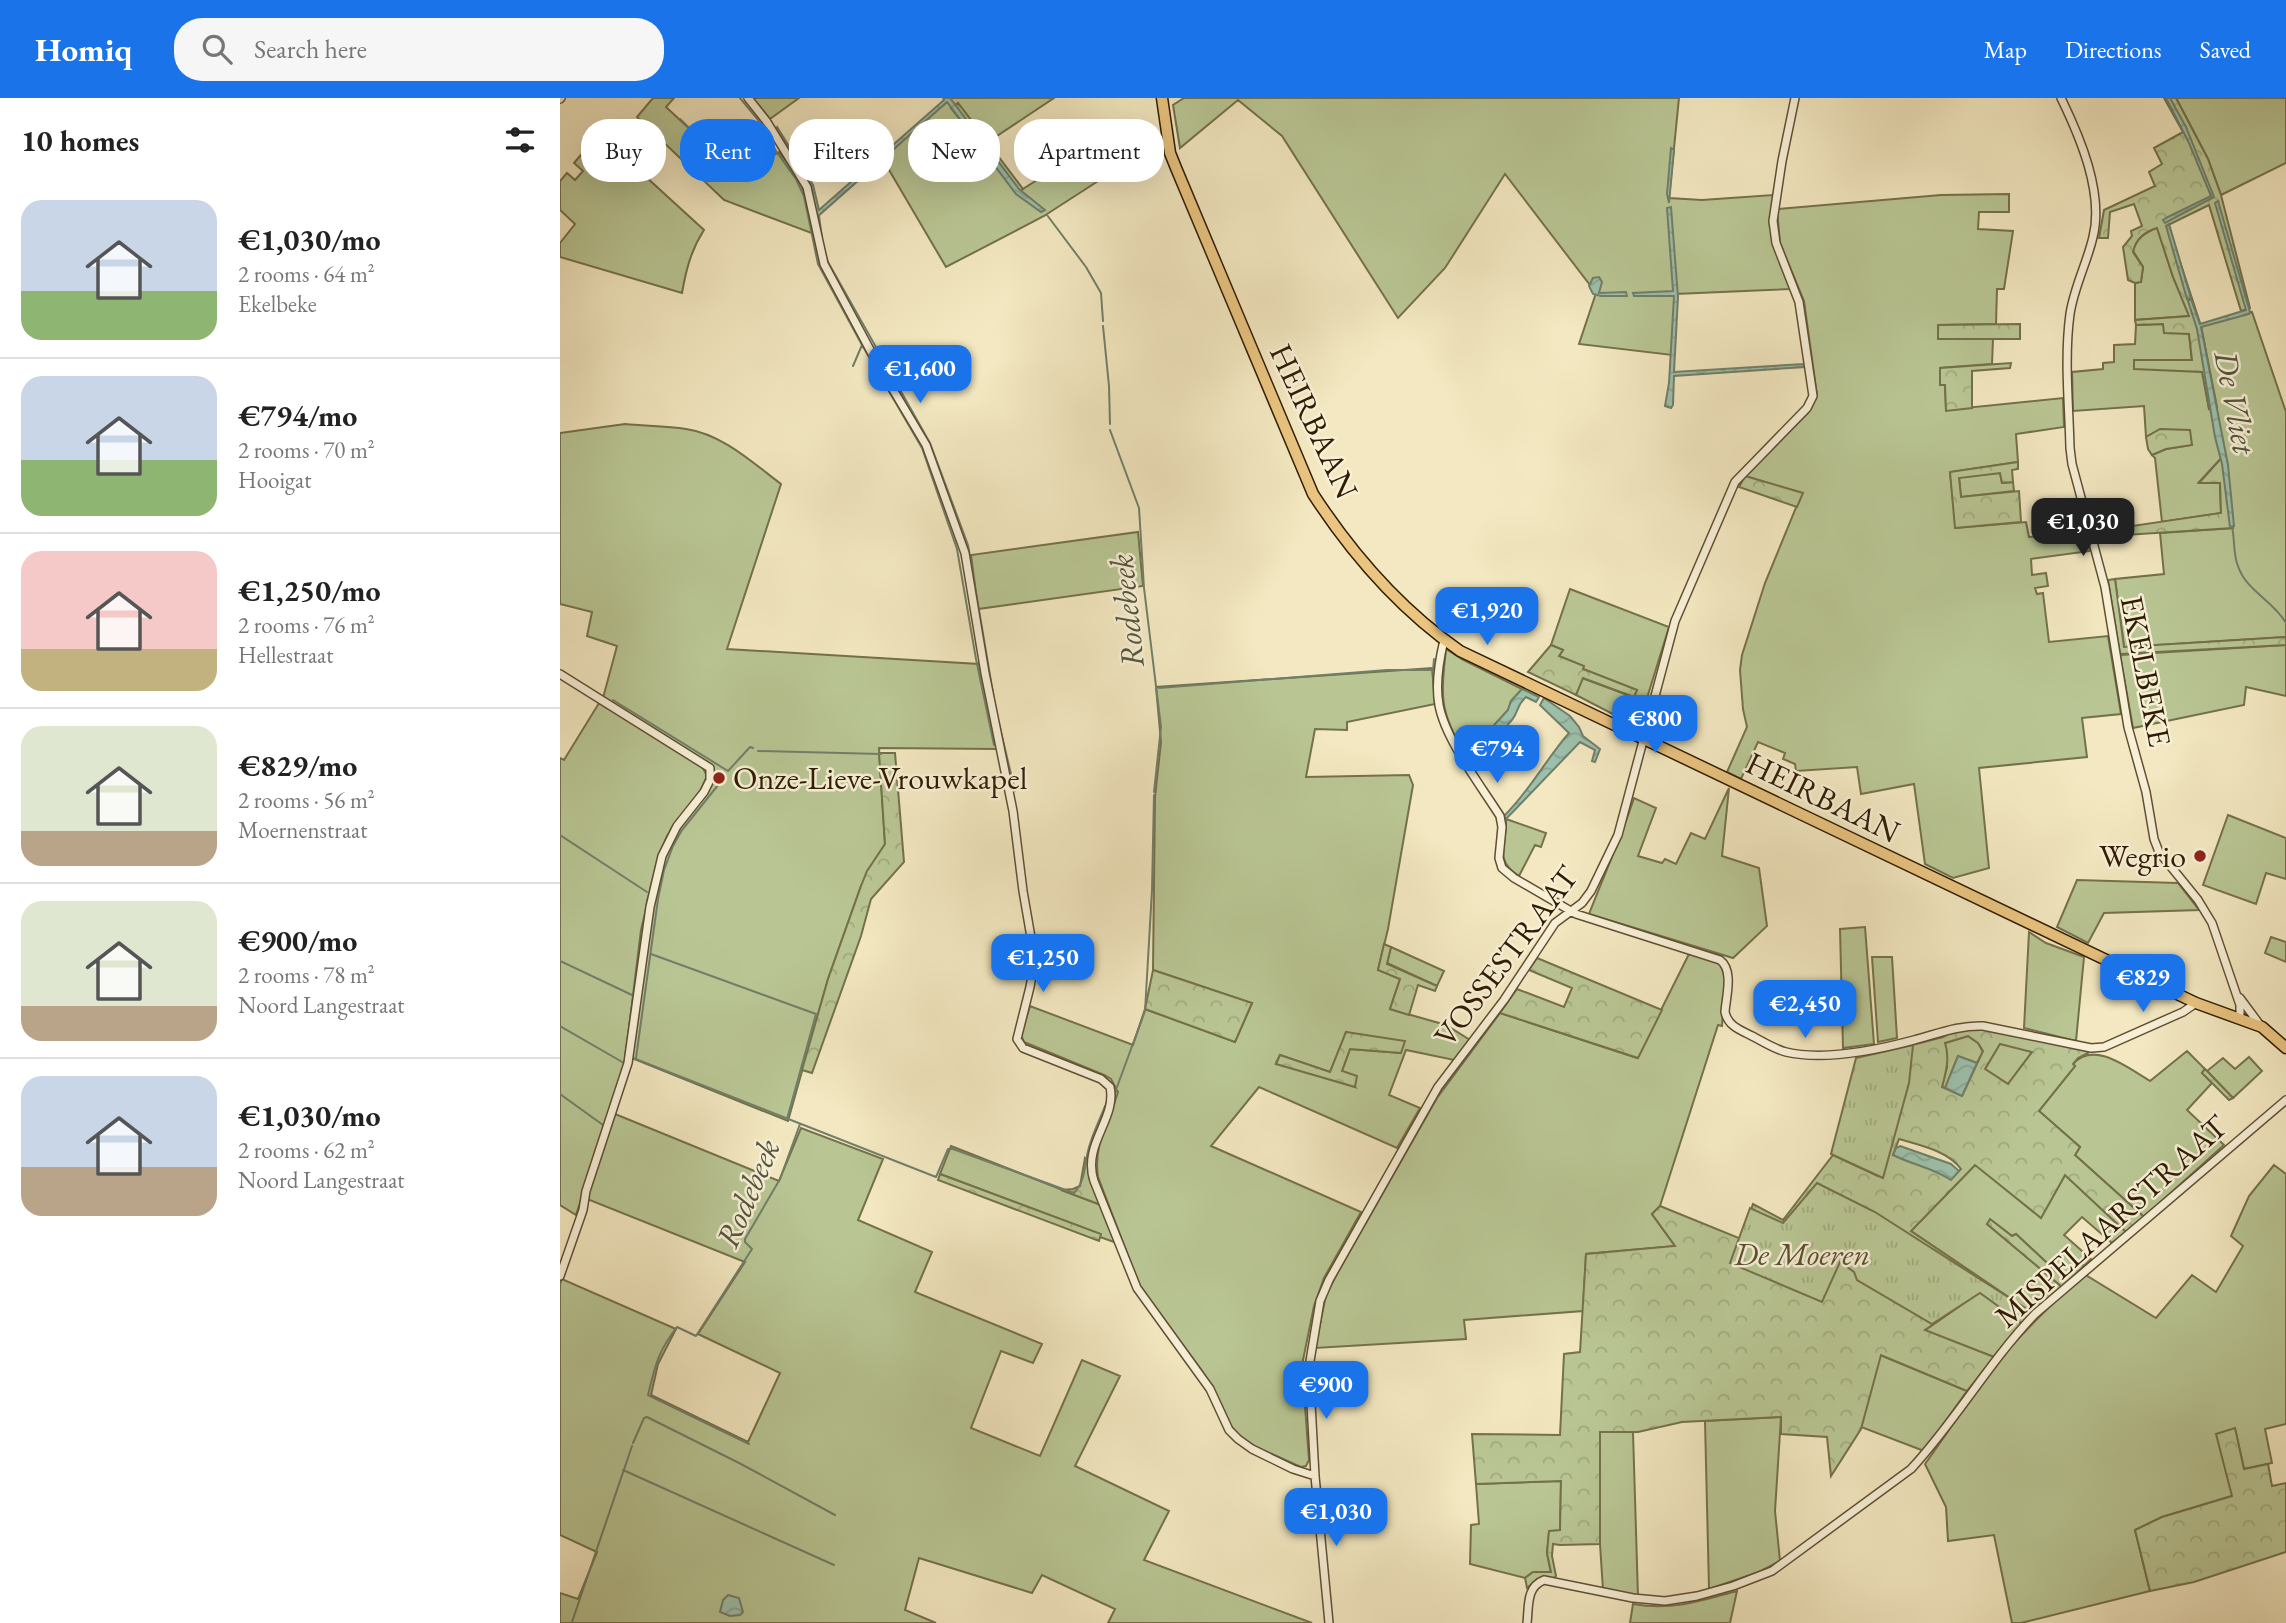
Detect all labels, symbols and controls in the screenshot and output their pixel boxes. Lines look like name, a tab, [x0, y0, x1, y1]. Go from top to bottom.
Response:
search box	[174, 18, 664, 81]
text: Homiq	[35, 28, 132, 71]
icon: search	[198, 30, 236, 68]
text: Search here	[254, 32, 367, 66]
text: Map	[1984, 34, 2027, 65]
text: Directions	[2065, 34, 2162, 65]
text: Saved	[2200, 34, 2251, 65]
chip: Buy	[581, 119, 666, 182]
chip: Rent	[680, 119, 775, 182]
chip: Filters	[789, 119, 894, 182]
chip: New	[908, 119, 1000, 182]
chip: Apartment	[1014, 119, 1164, 182]
text: 10 homes	[21, 121, 139, 160]
icon: filters	[501, 121, 539, 159]
text: €1,030/mo	[238, 220, 381, 259]
icon: home	[77, 228, 161, 312]
text: 2 rooms · 64 m²	[238, 259, 375, 289]
text: Ekelbeke	[238, 289, 317, 319]
street label: HEIRBAAN	[1260, 337, 1368, 506]
pin: €1,600	[863, 345, 977, 405]
water label: De Vliet	[2204, 346, 2267, 459]
text: €1,600	[884, 353, 956, 383]
text: €794/mo	[238, 396, 357, 435]
icon: home	[77, 404, 161, 488]
text: 2 rooms · 70 m²	[238, 435, 375, 465]
text: Hooigat	[238, 465, 311, 495]
pin: €1,030	[2026, 498, 2140, 558]
text: €1,030	[2047, 506, 2119, 536]
water label: Rodebeek	[1099, 552, 1154, 670]
text: €1,250/mo	[238, 571, 381, 610]
icon: home	[77, 579, 161, 663]
pin: €1,920	[1430, 588, 1544, 647]
street label: EKELBEKE	[2111, 592, 2181, 750]
text: €1,920	[1451, 595, 1523, 625]
text: 2 rooms · 76 m²	[238, 610, 375, 640]
text: Hellestraat	[238, 640, 334, 670]
pin: €800	[1614, 696, 1696, 755]
text: €800	[1628, 703, 1682, 733]
pin: €794	[1456, 726, 1538, 785]
text: €794	[1470, 733, 1524, 763]
street label: HEIRBAAN	[1739, 742, 1907, 853]
text: €829/mo	[238, 746, 357, 785]
icon: home	[77, 754, 161, 838]
place label: Onze-Lieve-Vrouwkapel	[733, 757, 1028, 799]
marker: Onze-Lieve-Vrouwkapel	[711, 770, 727, 786]
text: 2 rooms · 56 m²	[238, 785, 375, 815]
text: Moernenstraat	[238, 815, 367, 845]
place label: Wegrio	[2099, 835, 2186, 877]
marker: Wegrio	[2192, 848, 2208, 864]
street label: VOSSESTRAAT	[1424, 857, 1588, 1055]
text: €900/mo	[238, 921, 357, 960]
icon: home	[77, 929, 161, 1013]
pin: €1,250	[986, 934, 1100, 994]
text: €1,250	[1007, 942, 1079, 972]
pin: €829	[2102, 954, 2184, 1014]
text: 2 rooms · 78 m²	[238, 960, 375, 990]
text: €829	[2116, 962, 2170, 992]
pin: €2,450	[1748, 981, 1862, 1040]
text: €2,450	[1769, 988, 1841, 1018]
text: Noord Langestraat	[238, 990, 405, 1020]
text: €1,030/mo	[238, 1096, 381, 1135]
icon: home	[77, 1104, 161, 1188]
street label: MISPELAARSTRAAT	[1986, 1105, 2237, 1337]
water label: Rodebeek	[705, 1132, 790, 1254]
text: 2 rooms · 62 m²	[238, 1135, 375, 1165]
text: Noord Langestraat	[238, 1165, 405, 1195]
park label: De Moeren	[1733, 1233, 1870, 1275]
pin: €900	[1285, 1362, 1367, 1421]
text: €900	[1299, 1369, 1353, 1399]
pin: €1,030	[1279, 1488, 1393, 1548]
text: €1,030	[1300, 1496, 1372, 1526]

